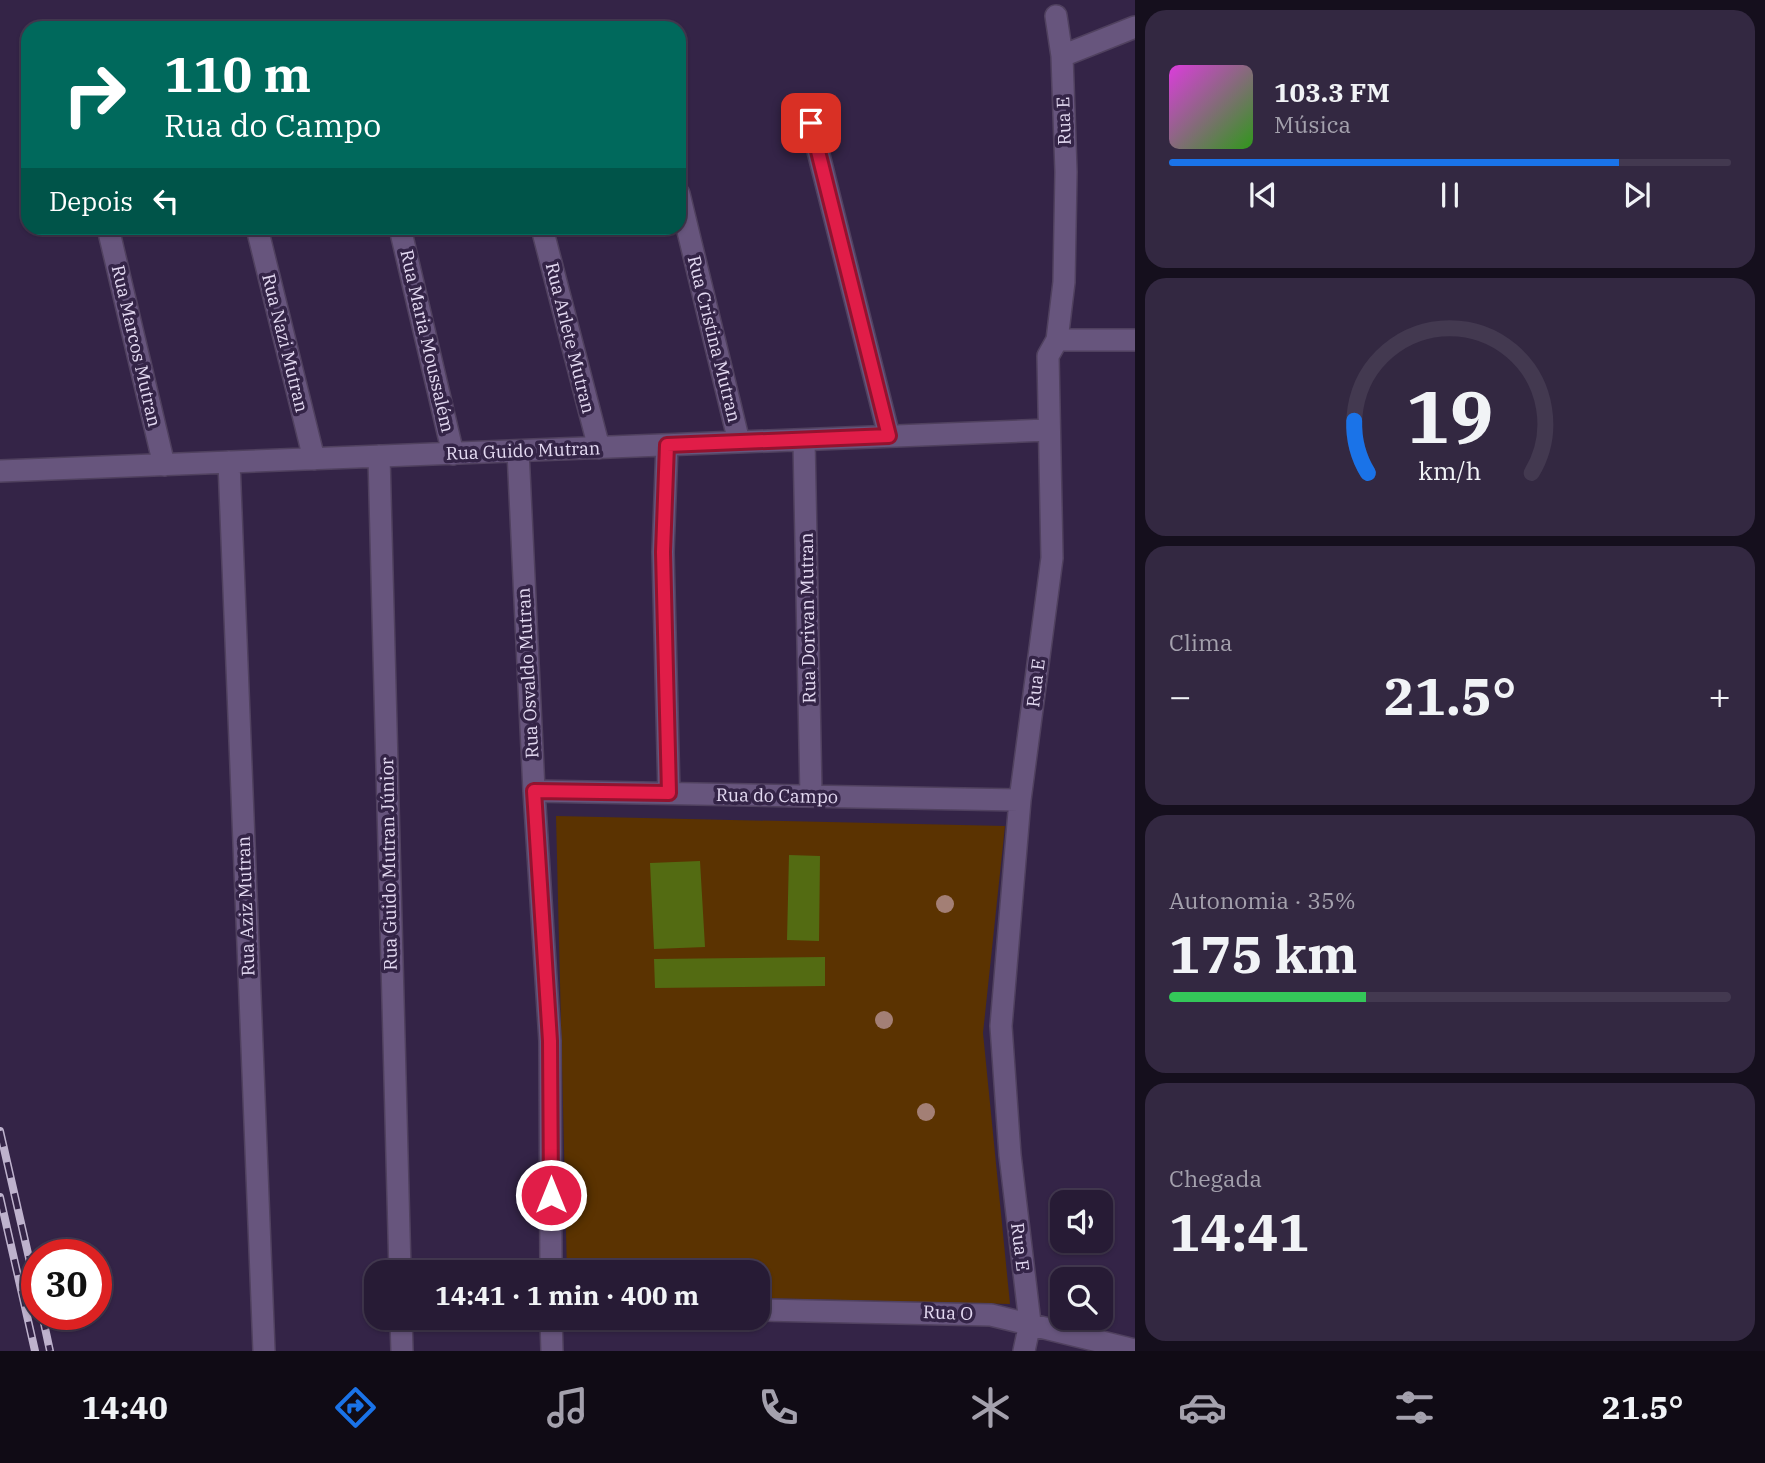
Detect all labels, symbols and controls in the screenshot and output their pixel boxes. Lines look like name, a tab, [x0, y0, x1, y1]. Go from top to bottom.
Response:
text: 110 m	[164, 42, 311, 105]
icon: right	[49, 49, 140, 140]
text: 103.3 FM	[1274, 75, 1390, 109]
pin	[781, 93, 841, 153]
street label: Rua E	[1051, 96, 1076, 146]
text: Rua do Campo	[164, 104, 381, 146]
icon: arrive	[792, 104, 830, 142]
text: Música	[1274, 109, 1351, 139]
icon: previous	[1244, 176, 1282, 214]
icon: pause	[1431, 176, 1469, 214]
icon: next	[1618, 176, 1656, 214]
icon: left	[147, 182, 185, 220]
text: Depois	[49, 184, 133, 218]
street label: Rua Maria Moussalém	[395, 247, 460, 434]
street label: Rua Cristina Mutran	[683, 253, 746, 425]
street label: Rua Arlete Mutran	[541, 260, 600, 416]
street label: Rua Marcos Mutran	[107, 263, 166, 429]
street label: Rua Nazi Mutran	[257, 271, 314, 415]
text: 19	[1406, 369, 1494, 464]
street label: Rua Guido Mutran	[445, 436, 601, 465]
text: km/h	[1418, 454, 1482, 487]
street label: Rua Dorivan Mutran	[795, 532, 820, 704]
street label: Rua Osvaldo Mutran	[512, 587, 543, 759]
text: Clima	[1169, 627, 1233, 657]
street label: Rua E	[1021, 657, 1050, 709]
text: 21.5°	[1384, 662, 1516, 729]
text: −	[1169, 671, 1192, 720]
text: +	[1708, 671, 1731, 720]
street label: Rua Guido Mutran Júnior	[375, 757, 402, 971]
street label: Rua do Campo	[716, 783, 838, 808]
street label: Rua Aziz Mutran	[232, 835, 259, 977]
text: Autonomia · 35%	[1169, 885, 1356, 915]
text: 175 km	[1169, 920, 1358, 987]
position arrow	[514, 1158, 588, 1232]
text: Chegada	[1169, 1163, 1262, 1193]
map controls	[1050, 1190, 1113, 1330]
button: sound	[1050, 1190, 1113, 1253]
text: 14:41	[1169, 1198, 1310, 1265]
street label: Rua E	[1006, 1221, 1035, 1273]
speed limit sign: 30	[21, 1239, 112, 1330]
button: search	[1050, 1267, 1113, 1330]
text: 14:41 · 1 min · 400 m	[435, 1278, 699, 1312]
street label: Rua O	[923, 1300, 973, 1325]
icon: directions	[331, 1383, 380, 1432]
icon: music	[543, 1383, 592, 1432]
icon: phone	[754, 1383, 803, 1432]
icon: climate	[966, 1383, 1015, 1432]
icon: car	[1178, 1383, 1227, 1432]
icon: filters	[1390, 1383, 1439, 1432]
text: 14:40	[81, 1386, 168, 1428]
text: 21.5°	[1602, 1386, 1684, 1428]

